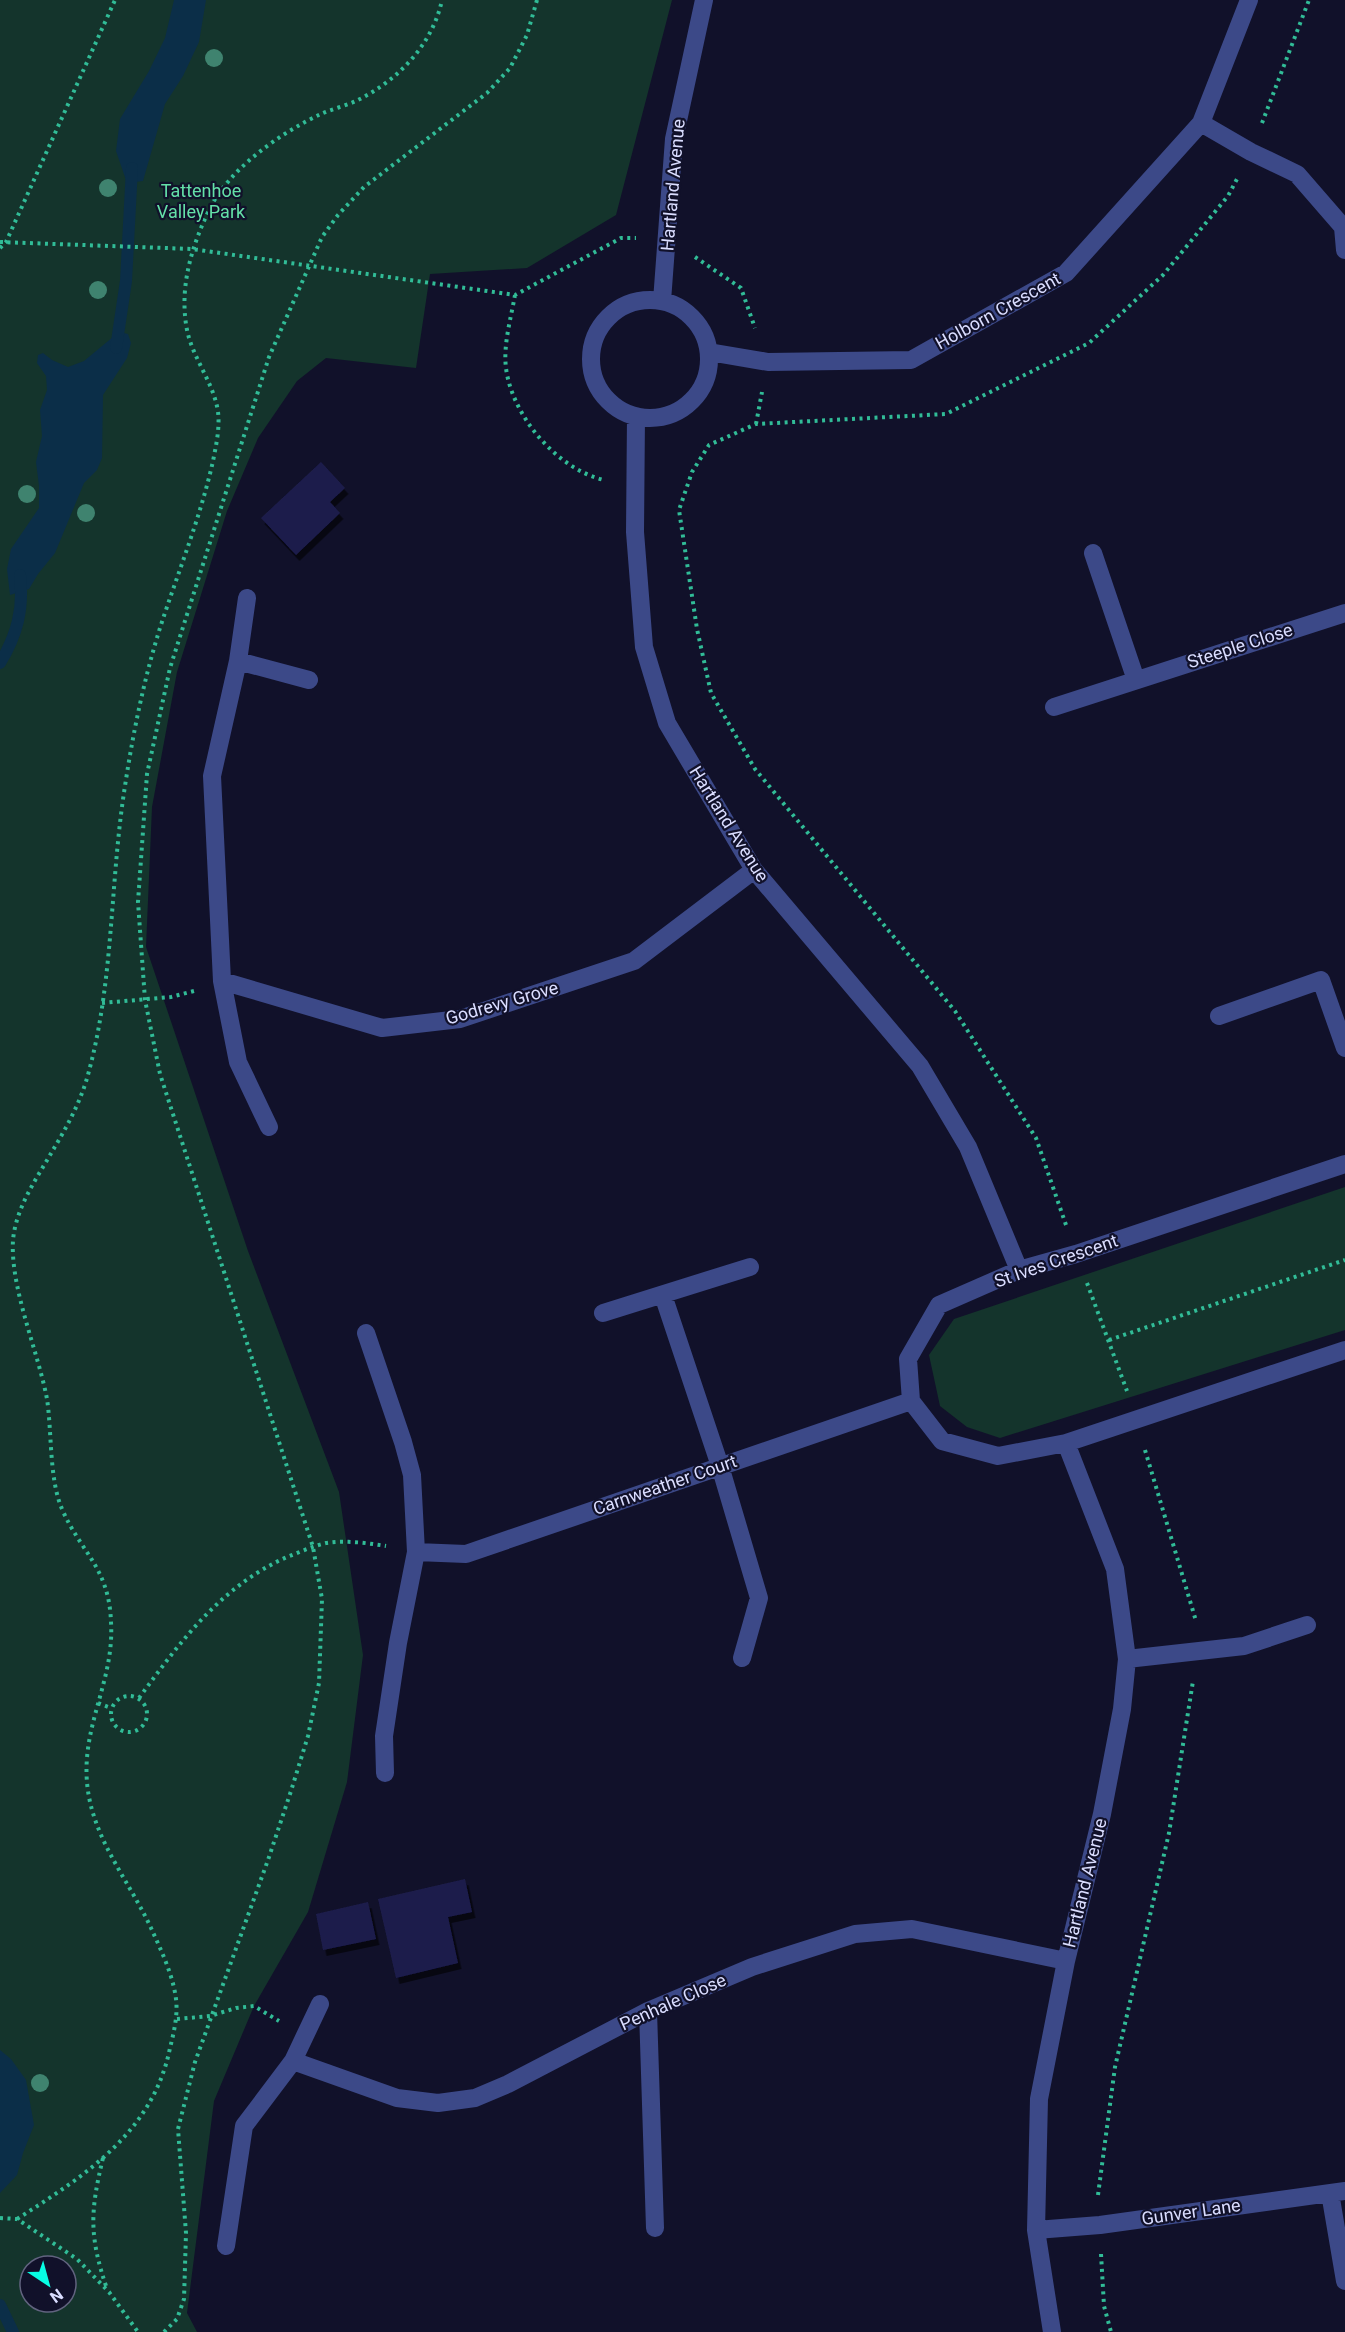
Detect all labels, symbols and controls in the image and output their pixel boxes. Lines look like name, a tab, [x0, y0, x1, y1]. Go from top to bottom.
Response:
street label: Hartland Avenue	[656, 118, 689, 252]
park label: Tattenhoe Valley Park	[157, 180, 246, 222]
street label: Holborn Crescent	[932, 267, 1064, 354]
street label: Steeple Close	[1185, 619, 1295, 672]
street label: Hartland Avenue	[685, 762, 773, 886]
street label: Godrevy Grove	[443, 976, 561, 1029]
street label: St Ives Crescent	[991, 1230, 1120, 1291]
street label: Carnweather Court	[590, 1450, 740, 1519]
street label: Hartland Avenue	[1058, 1816, 1111, 1950]
street label: Penhale Close	[616, 1969, 729, 2034]
street label: Gunver Lane	[1140, 2194, 1242, 2229]
north arrow	[18, 2254, 78, 2314]
text: N	[46, 2285, 67, 2307]

